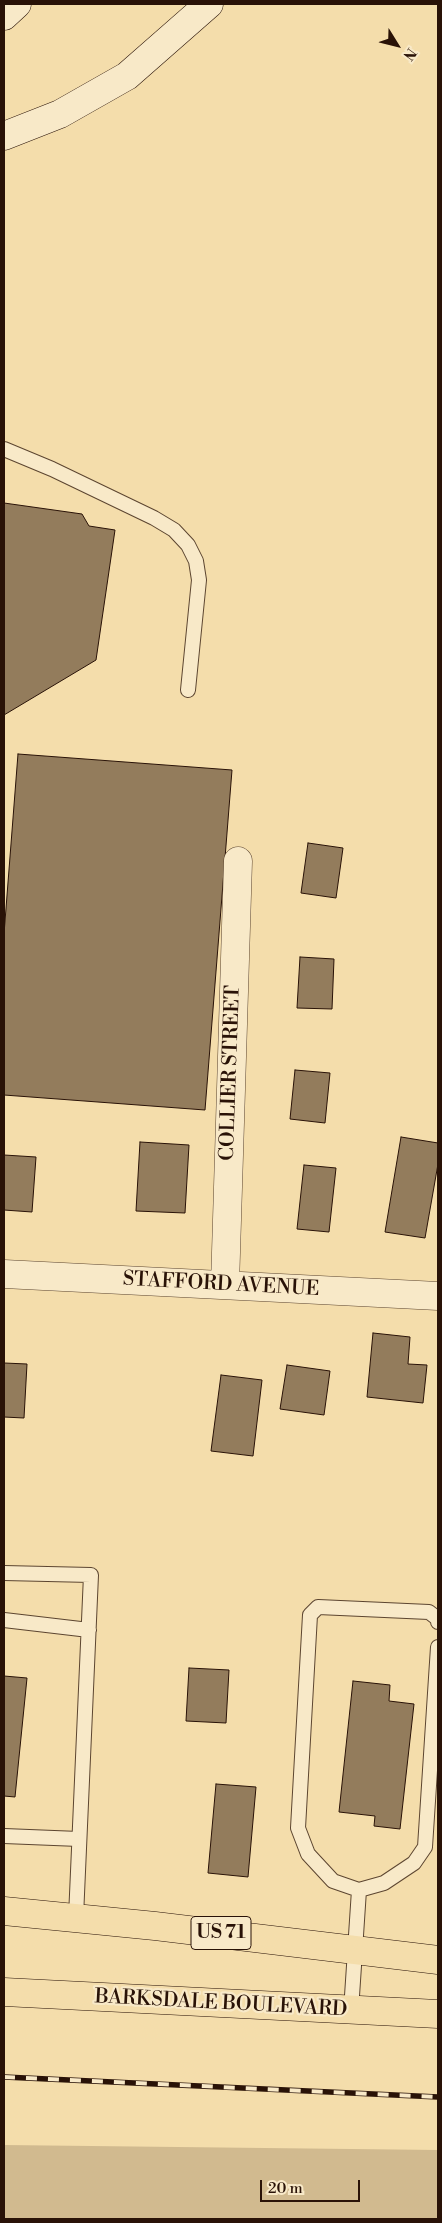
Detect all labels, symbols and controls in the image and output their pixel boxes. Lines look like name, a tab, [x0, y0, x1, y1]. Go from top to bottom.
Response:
north arrow	[372, 20, 422, 70]
text: N	[399, 44, 420, 64]
street label: COLLIER STREET	[216, 985, 246, 1161]
street label: STAFFORD AVENUE	[122, 1268, 320, 1302]
road number: US 71	[191, 1916, 251, 1950]
street label: BARKSDALE BOULEVARD	[94, 1985, 348, 2023]
scale bar	[262, 2170, 362, 2202]
text: 20 m	[268, 2179, 303, 2198]

